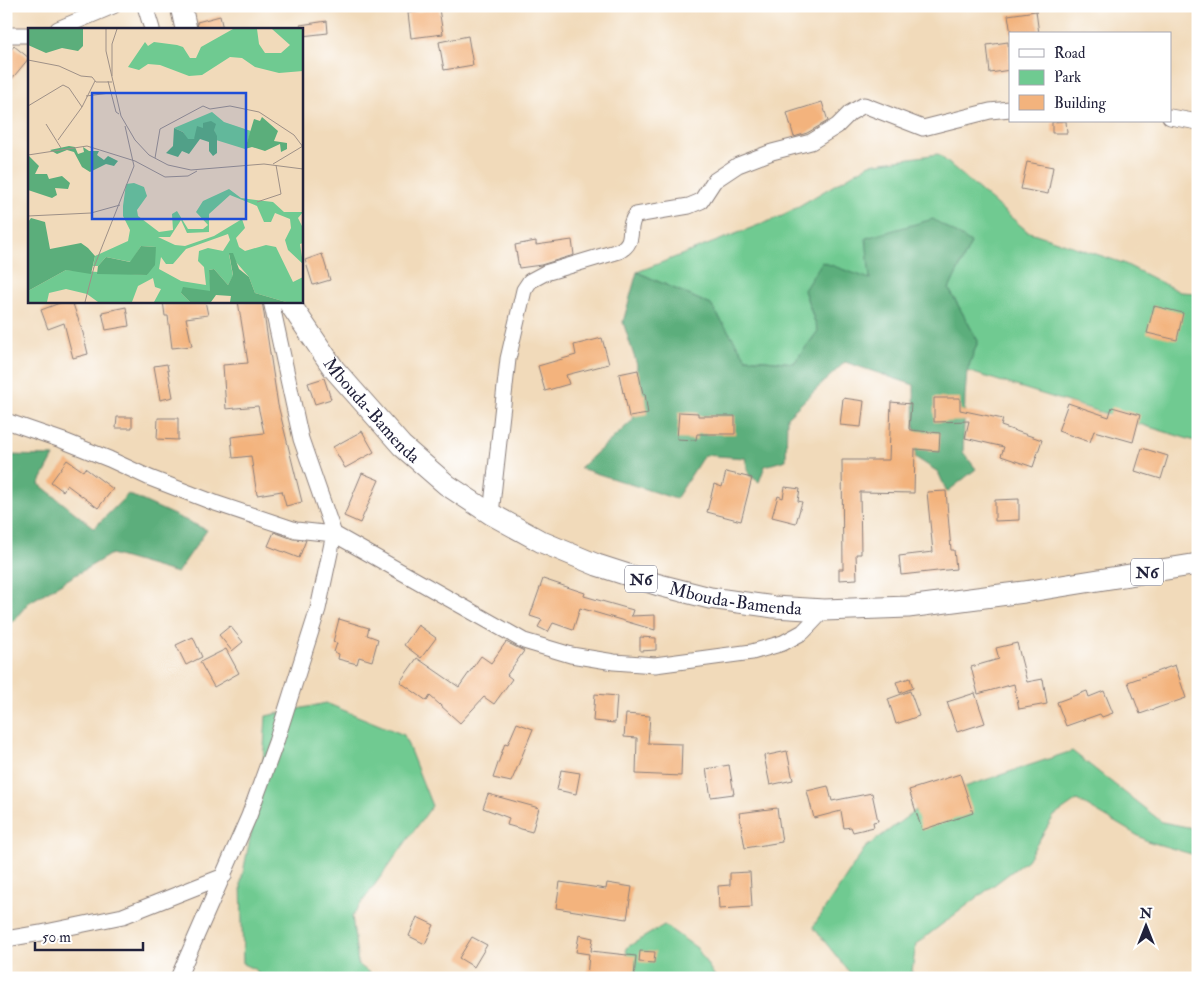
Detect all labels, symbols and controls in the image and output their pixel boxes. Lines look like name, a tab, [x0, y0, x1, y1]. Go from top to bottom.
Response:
inset map	[28, 28, 302, 302]
legend	[1009, 32, 1172, 122]
text: Road	[1054, 44, 1086, 63]
text: Park	[1054, 68, 1081, 87]
text: Building	[1054, 94, 1106, 113]
street label: Mbouda-Bamenda	[318, 354, 425, 469]
road number: N6	[1131, 558, 1163, 586]
road number: N6	[625, 566, 657, 592]
street label: Mbouda-Bamenda	[667, 577, 803, 621]
north arrow	[1122, 902, 1172, 952]
text: N	[1139, 905, 1153, 922]
scale bar	[35, 919, 142, 951]
text: 50 m	[42, 928, 71, 947]

